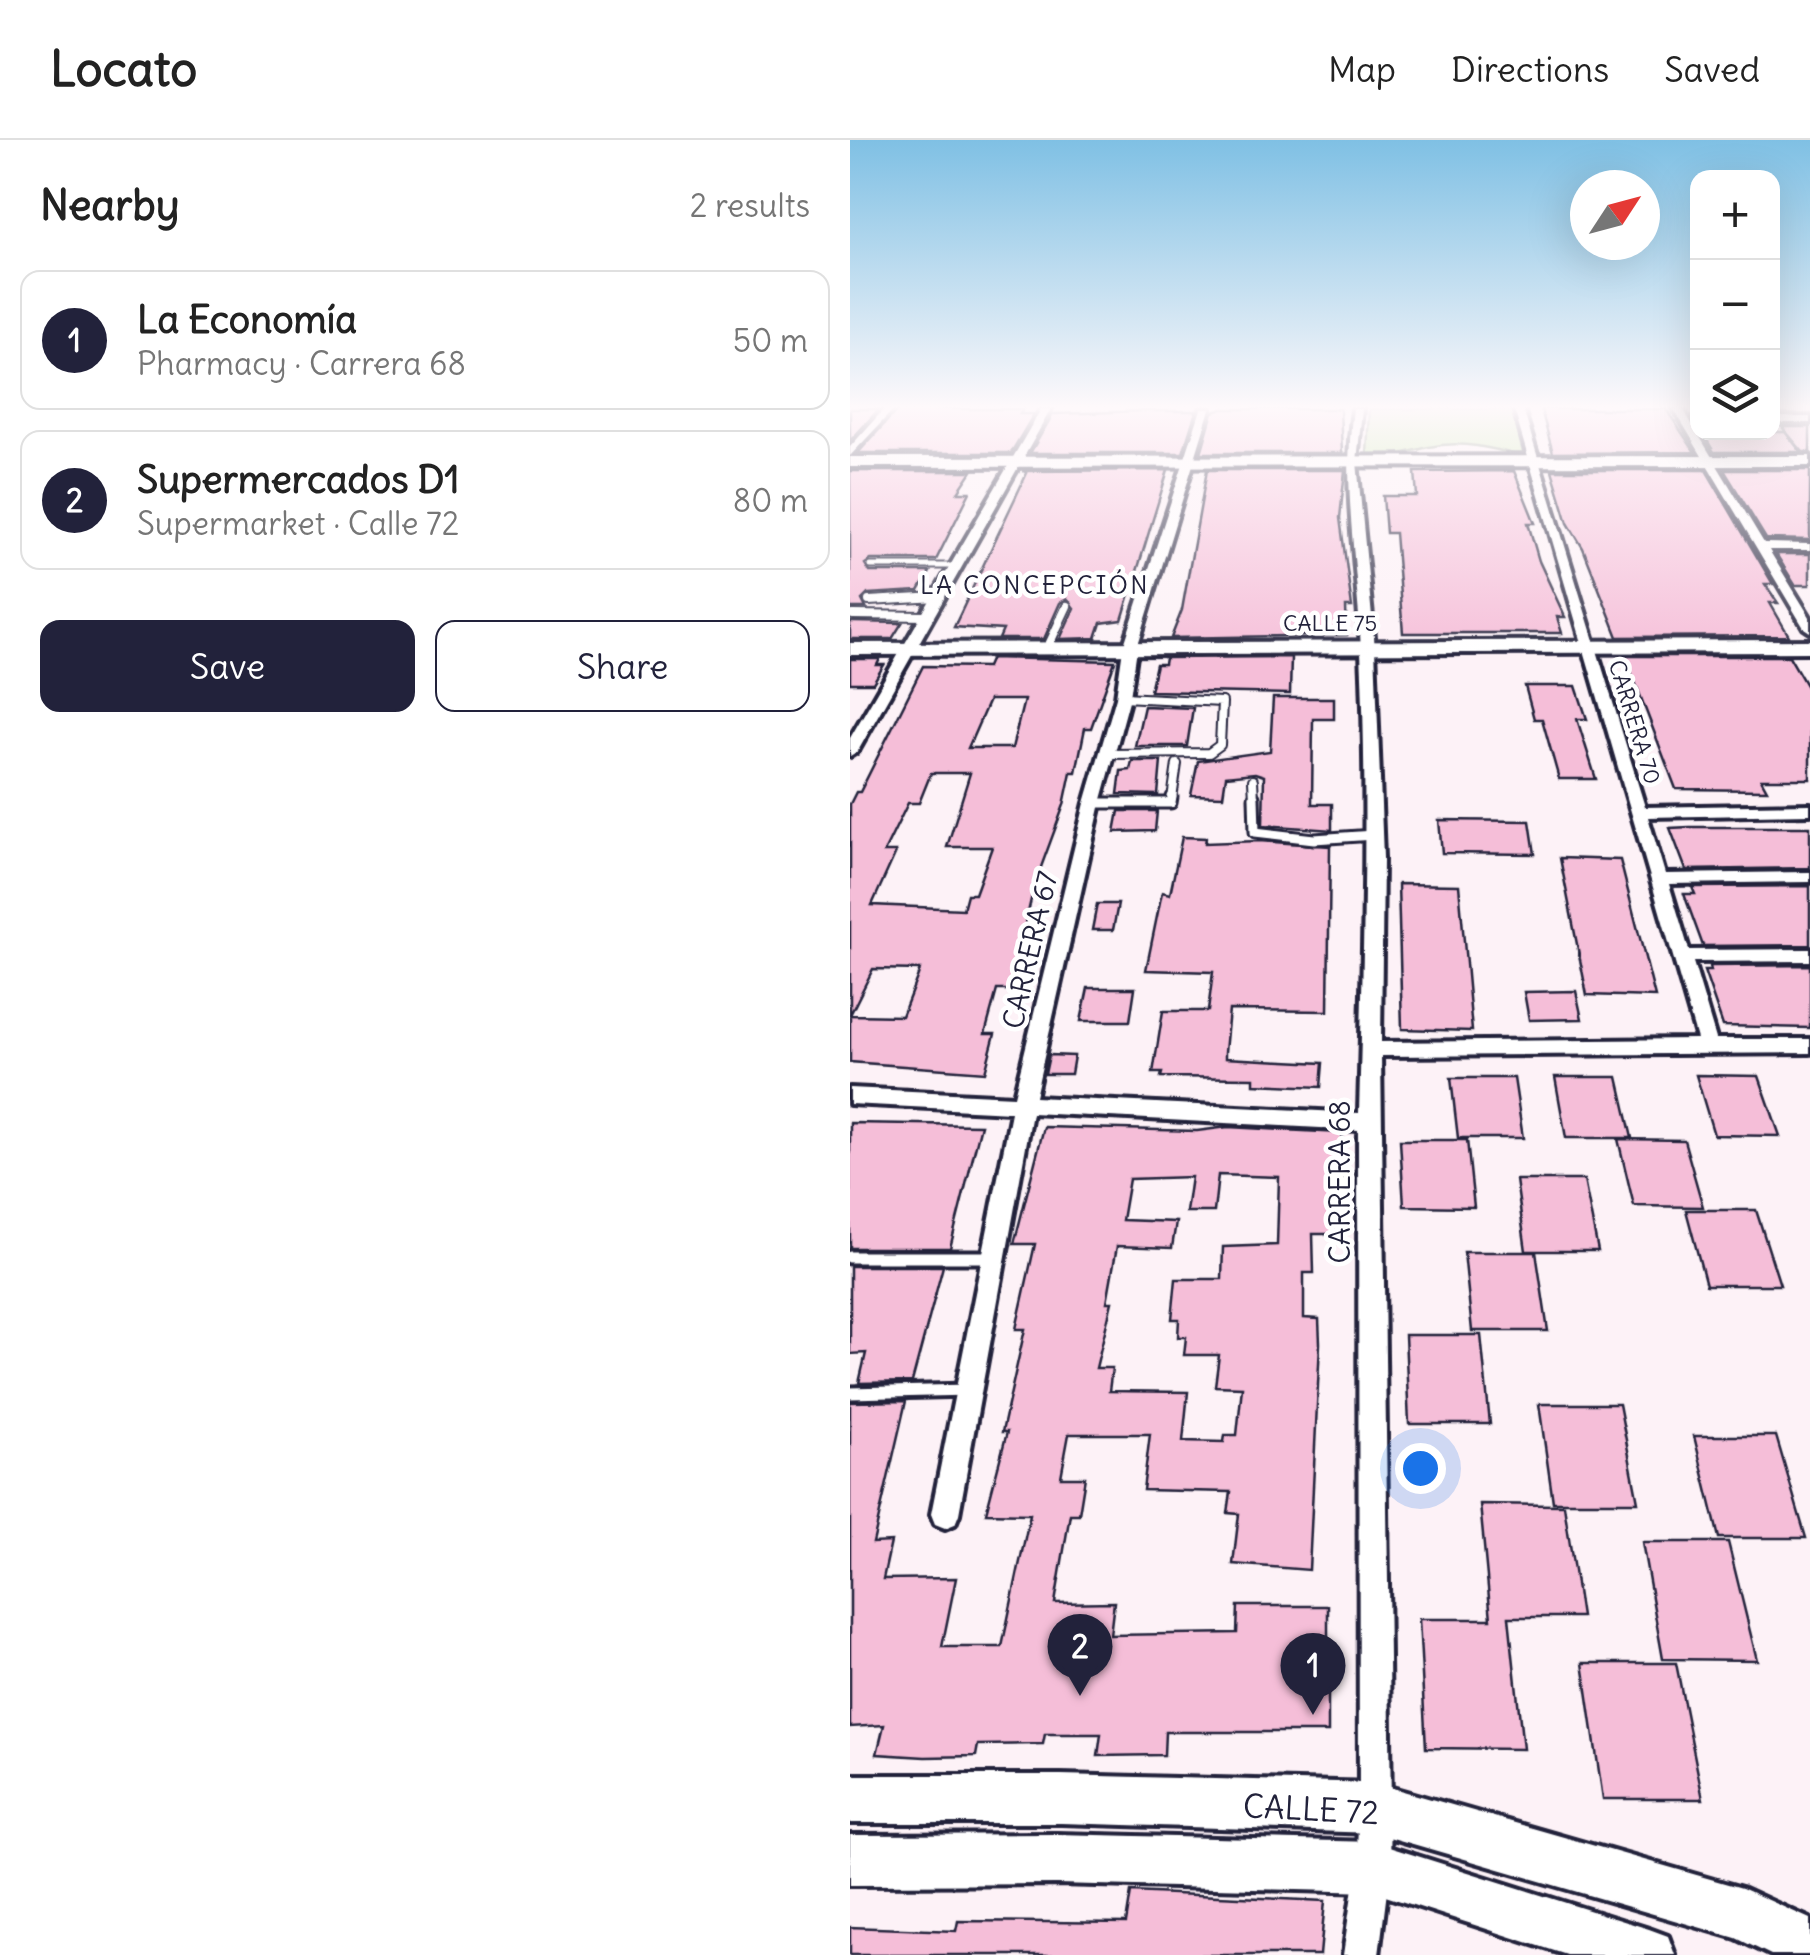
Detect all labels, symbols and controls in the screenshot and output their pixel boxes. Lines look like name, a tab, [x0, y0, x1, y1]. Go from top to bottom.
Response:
text: Locato	[50, 39, 197, 99]
text: Map	[1328, 47, 1396, 91]
text: Directions	[1451, 47, 1609, 91]
text: Saved	[1664, 47, 1760, 91]
north arrow	[1570, 170, 1660, 260]
map controls	[1690, 170, 1780, 440]
button: +	[1690, 170, 1780, 260]
text: Nearby	[40, 179, 179, 231]
text: 2 results	[690, 185, 810, 226]
button: −	[1690, 260, 1780, 350]
text: La Economía	[137, 296, 357, 343]
text: 1	[68, 320, 81, 361]
text: 50 m	[733, 320, 808, 361]
text: Pharmacy · Carrera 68	[137, 343, 466, 384]
button: layers	[1690, 350, 1780, 440]
text: Supermercados D1	[137, 456, 460, 503]
text: 2	[66, 480, 83, 521]
text: 80 m	[733, 480, 808, 521]
text: Supermarket · Calle 72	[137, 503, 459, 544]
district label: LA CONCEPCIÓN	[920, 569, 1150, 601]
street label: CALLE 75	[1283, 609, 1377, 637]
button: Save	[40, 620, 415, 712]
button: Share	[435, 620, 810, 712]
street label: CARRERA 70	[1603, 657, 1667, 787]
street label: CARRERA 67	[994, 867, 1066, 1032]
street label: CARRERA 68	[1322, 1100, 1358, 1264]
your location	[1395, 1443, 1446, 1494]
pin: 2	[1048, 1614, 1112, 1696]
pin: 1	[1280, 1632, 1346, 1715]
street label: CALLE 72	[1242, 1785, 1380, 1833]

